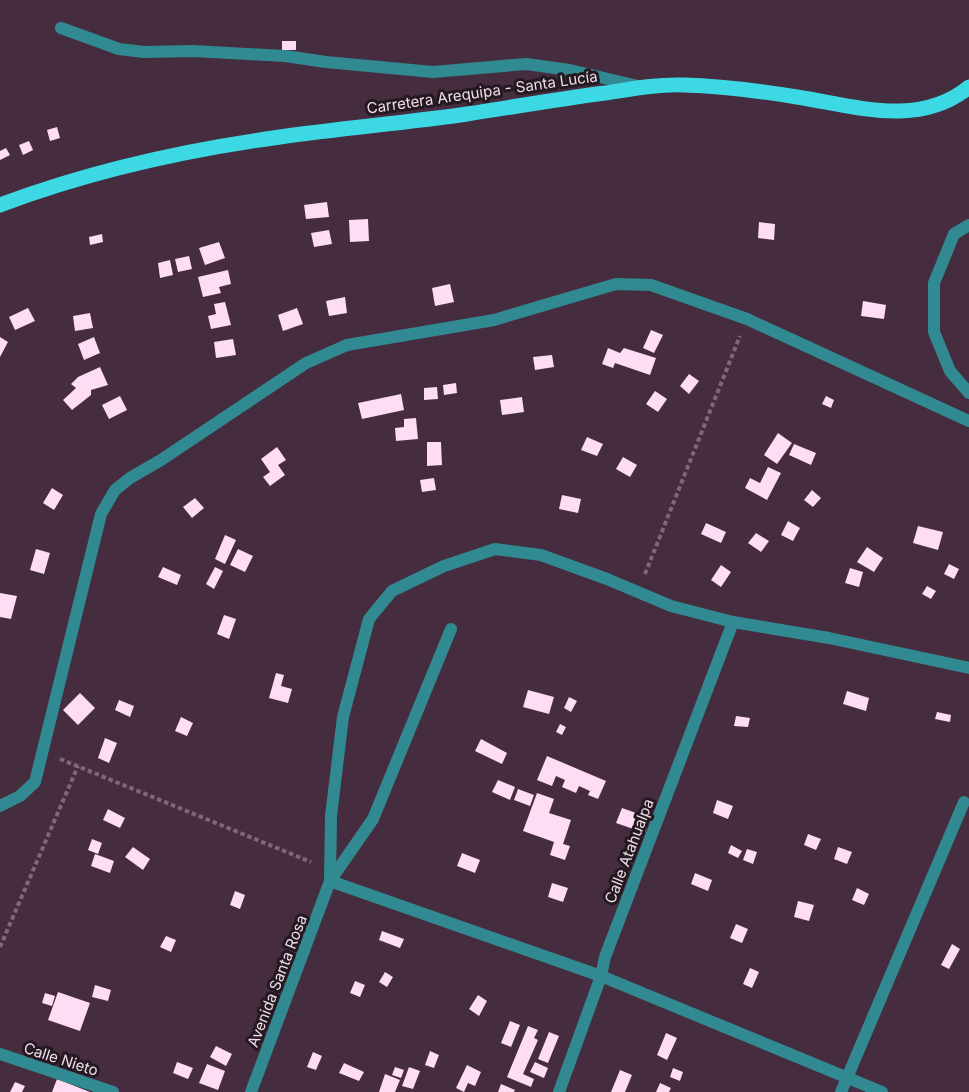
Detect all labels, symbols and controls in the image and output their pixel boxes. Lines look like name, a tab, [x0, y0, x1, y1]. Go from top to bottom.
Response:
street label: Carretera Arequipa - Santa Lucía	[365, 66, 599, 118]
street label: Calle Atahualpa	[600, 796, 658, 906]
street label: Avenida Santa Rosa	[243, 912, 311, 1050]
street label: Calle Nieto	[21, 1038, 101, 1080]

